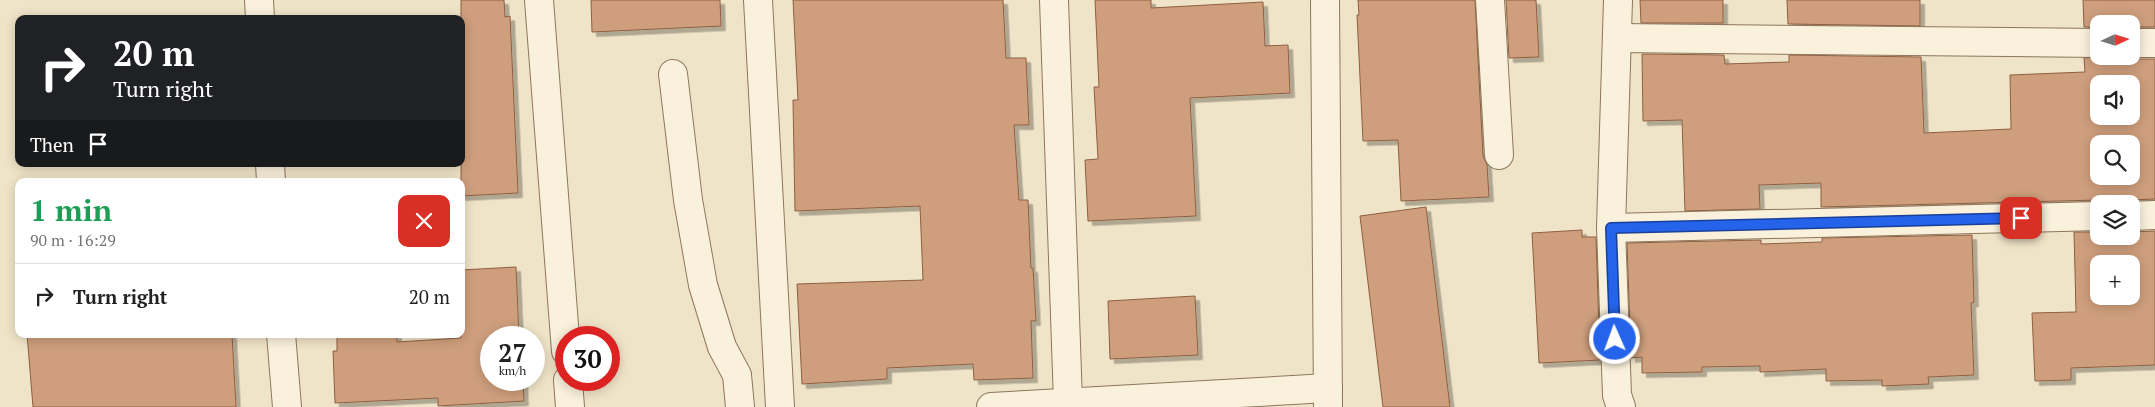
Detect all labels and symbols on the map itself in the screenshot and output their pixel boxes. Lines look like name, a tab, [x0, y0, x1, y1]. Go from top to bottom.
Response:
north arrow	[2090, 15, 2140, 65]
pin	[2000, 197, 2042, 239]
position arrow	[1588, 312, 1640, 364]
speed limit sign: 30	[555, 326, 620, 391]

